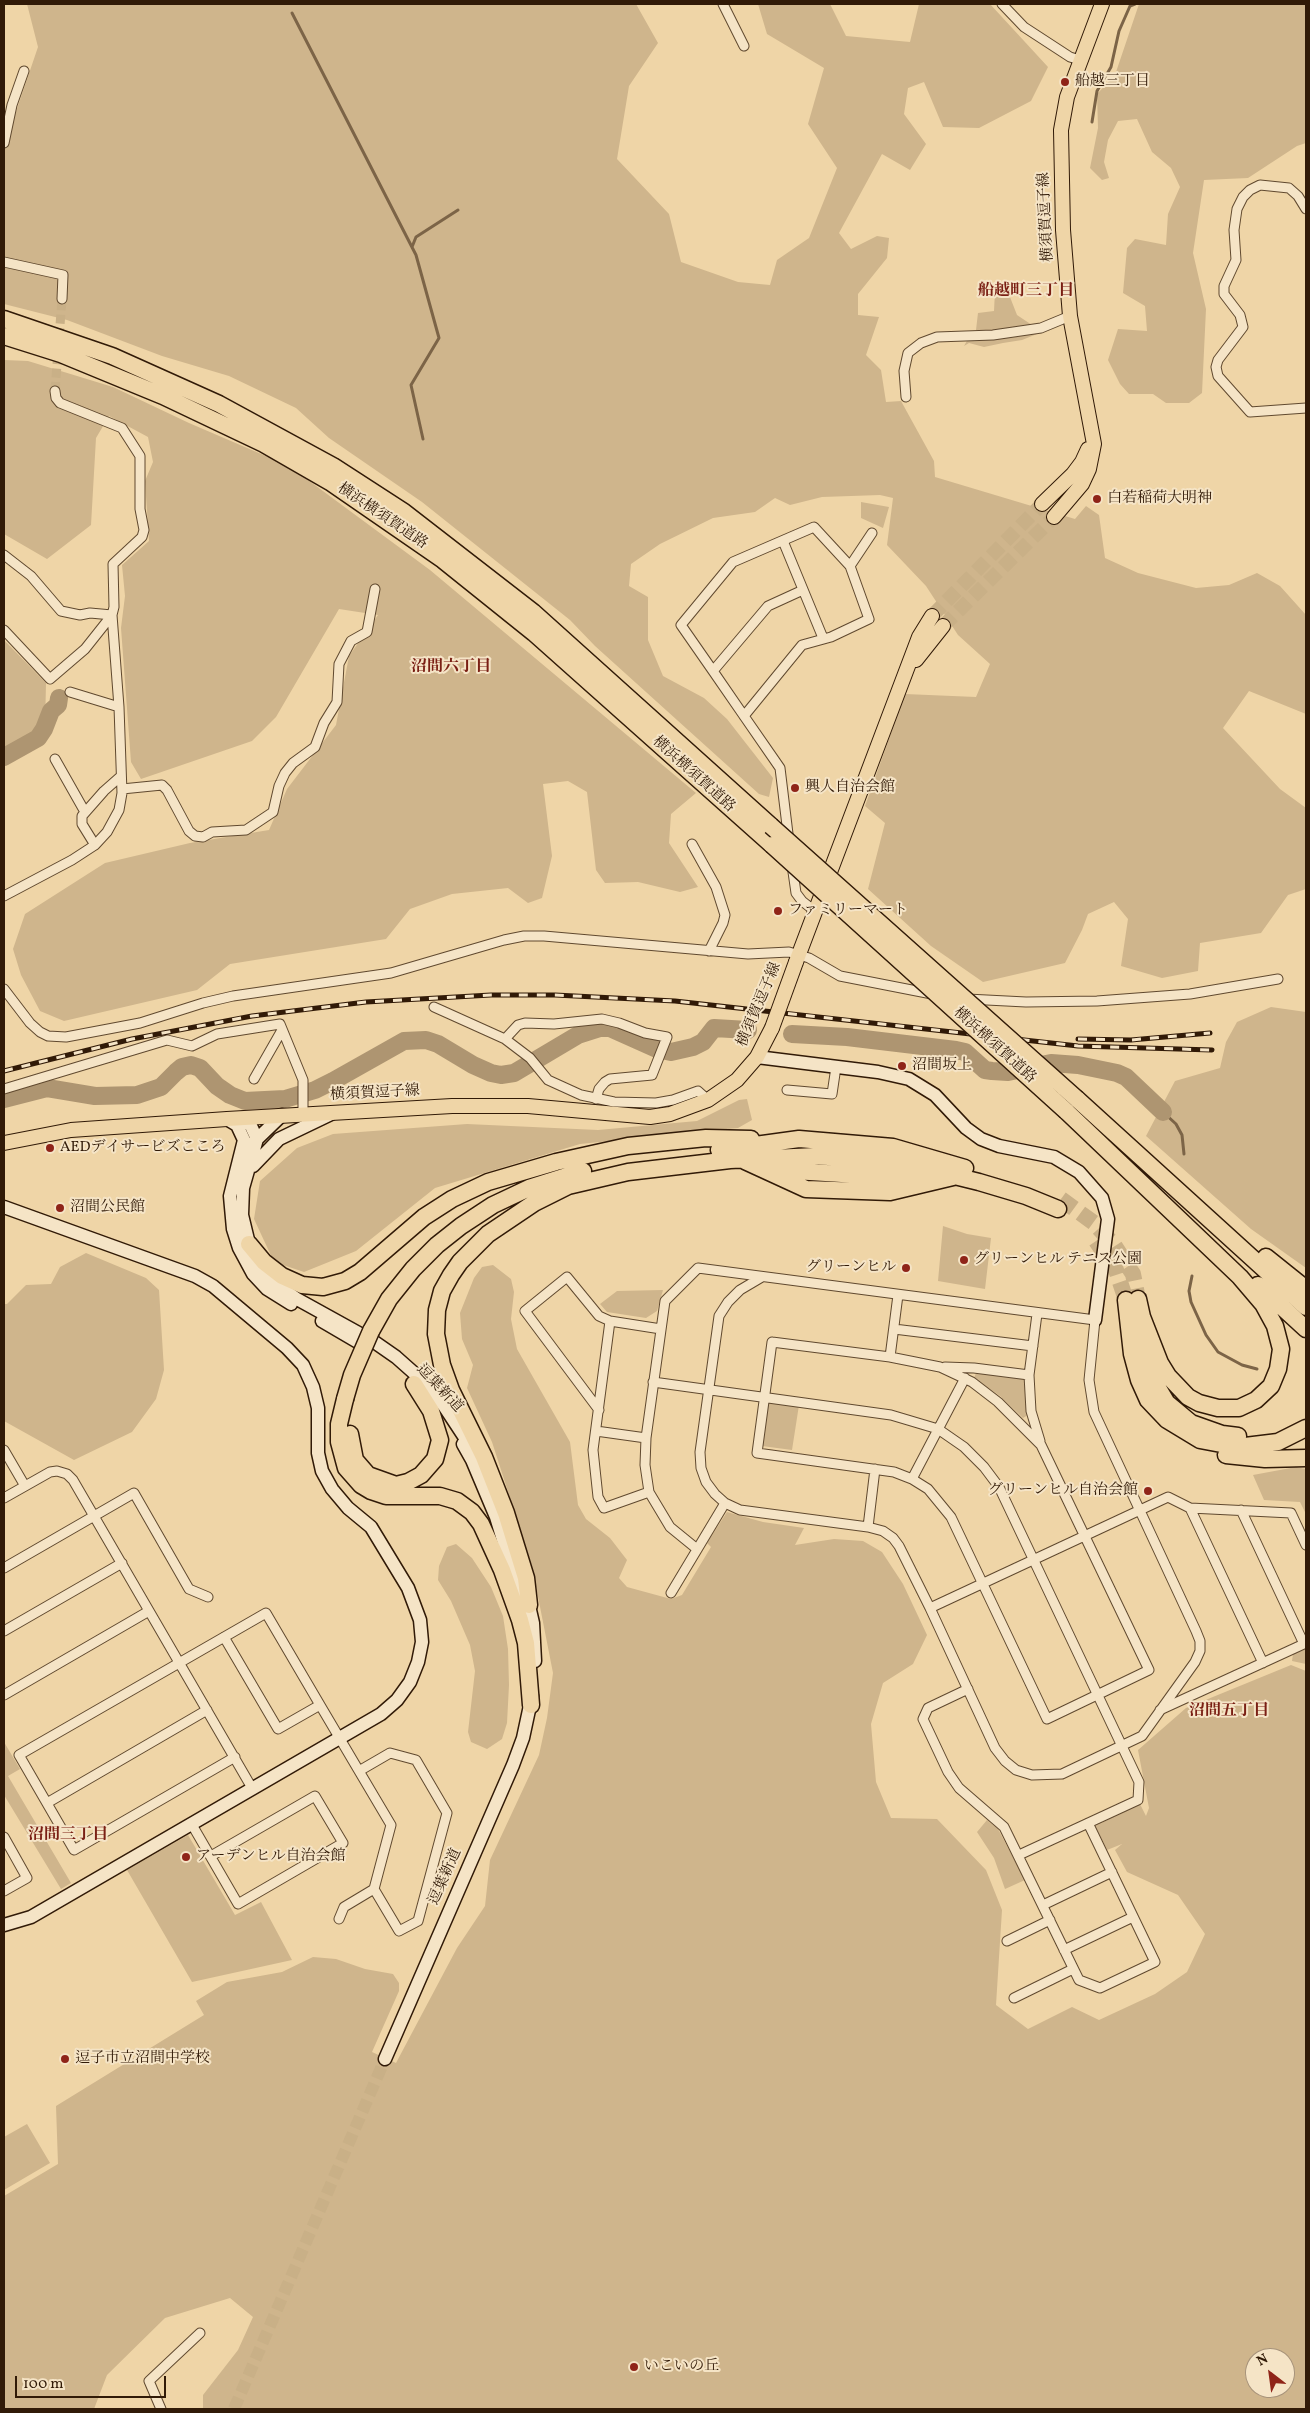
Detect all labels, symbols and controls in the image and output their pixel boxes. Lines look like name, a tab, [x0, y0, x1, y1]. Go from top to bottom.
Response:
place label: 船越三丁目	[1075, 73, 1150, 91]
marker: 船越三丁目	[1059, 76, 1071, 88]
street label: 横須賀逗子線	[1036, 172, 1058, 262]
district label: 船越町三丁目	[978, 282, 1074, 302]
street label: 横浜横須賀道路	[333, 480, 431, 554]
place label: 白若稲荷大明神	[1107, 490, 1212, 508]
marker: 白若稲荷大明神	[1091, 493, 1103, 505]
district label: 沼間六丁目	[411, 658, 491, 678]
street label: 横浜横須賀道路	[648, 733, 738, 817]
place label: 興人自治会館	[805, 779, 895, 797]
marker: 興人自治会館	[789, 782, 801, 794]
place label: ファミリーマート	[788, 902, 908, 920]
marker: ファミリーマート	[772, 905, 784, 917]
street label: 横須賀逗子線	[734, 960, 786, 1050]
street label: 横浜横須賀道路	[949, 1004, 1039, 1088]
place label: 沼間坂上	[912, 1057, 972, 1075]
marker: 沼間坂上	[896, 1060, 908, 1072]
street label: 横須賀逗子線	[330, 1083, 420, 1105]
place label: AEDデイサービズこころ	[60, 1139, 226, 1157]
marker: AEDデイサービズこころ	[44, 1142, 56, 1154]
place label: 沼間公民館	[70, 1199, 145, 1217]
marker: 沼間公民館	[54, 1202, 66, 1214]
place label: グリーンヒル テニス公園	[974, 1251, 1142, 1269]
marker: グリーンヒル テニス公園	[958, 1254, 970, 1266]
place label: グリーンヒル	[806, 1259, 896, 1277]
marker: グリーンヒル	[900, 1262, 912, 1274]
street label: 逗葉新道	[412, 1361, 466, 1417]
place label: グリーンヒル自治会館	[988, 1482, 1138, 1500]
marker: グリーンヒル自治会館	[1142, 1485, 1154, 1497]
district label: 沼間五丁目	[1189, 1702, 1269, 1722]
district label: 沼間三丁目	[28, 1826, 108, 1846]
street label: 逗葉新道	[426, 1846, 466, 1908]
place label: アーデンヒル自治会館	[196, 1848, 346, 1866]
marker: アーデンヒル自治会館	[180, 1851, 192, 1863]
place label: 逗子市立沼間中学校	[75, 2050, 210, 2068]
marker: 逗子市立沼間中学校	[59, 2053, 71, 2065]
north arrow	[1245, 2348, 1295, 2398]
text: N	[1254, 2350, 1272, 2371]
place label: いこいの丘	[644, 2358, 719, 2376]
marker: いこいの丘	[628, 2361, 640, 2373]
scale bar	[18, 2366, 169, 2398]
text: 100 m	[23, 2374, 63, 2395]

